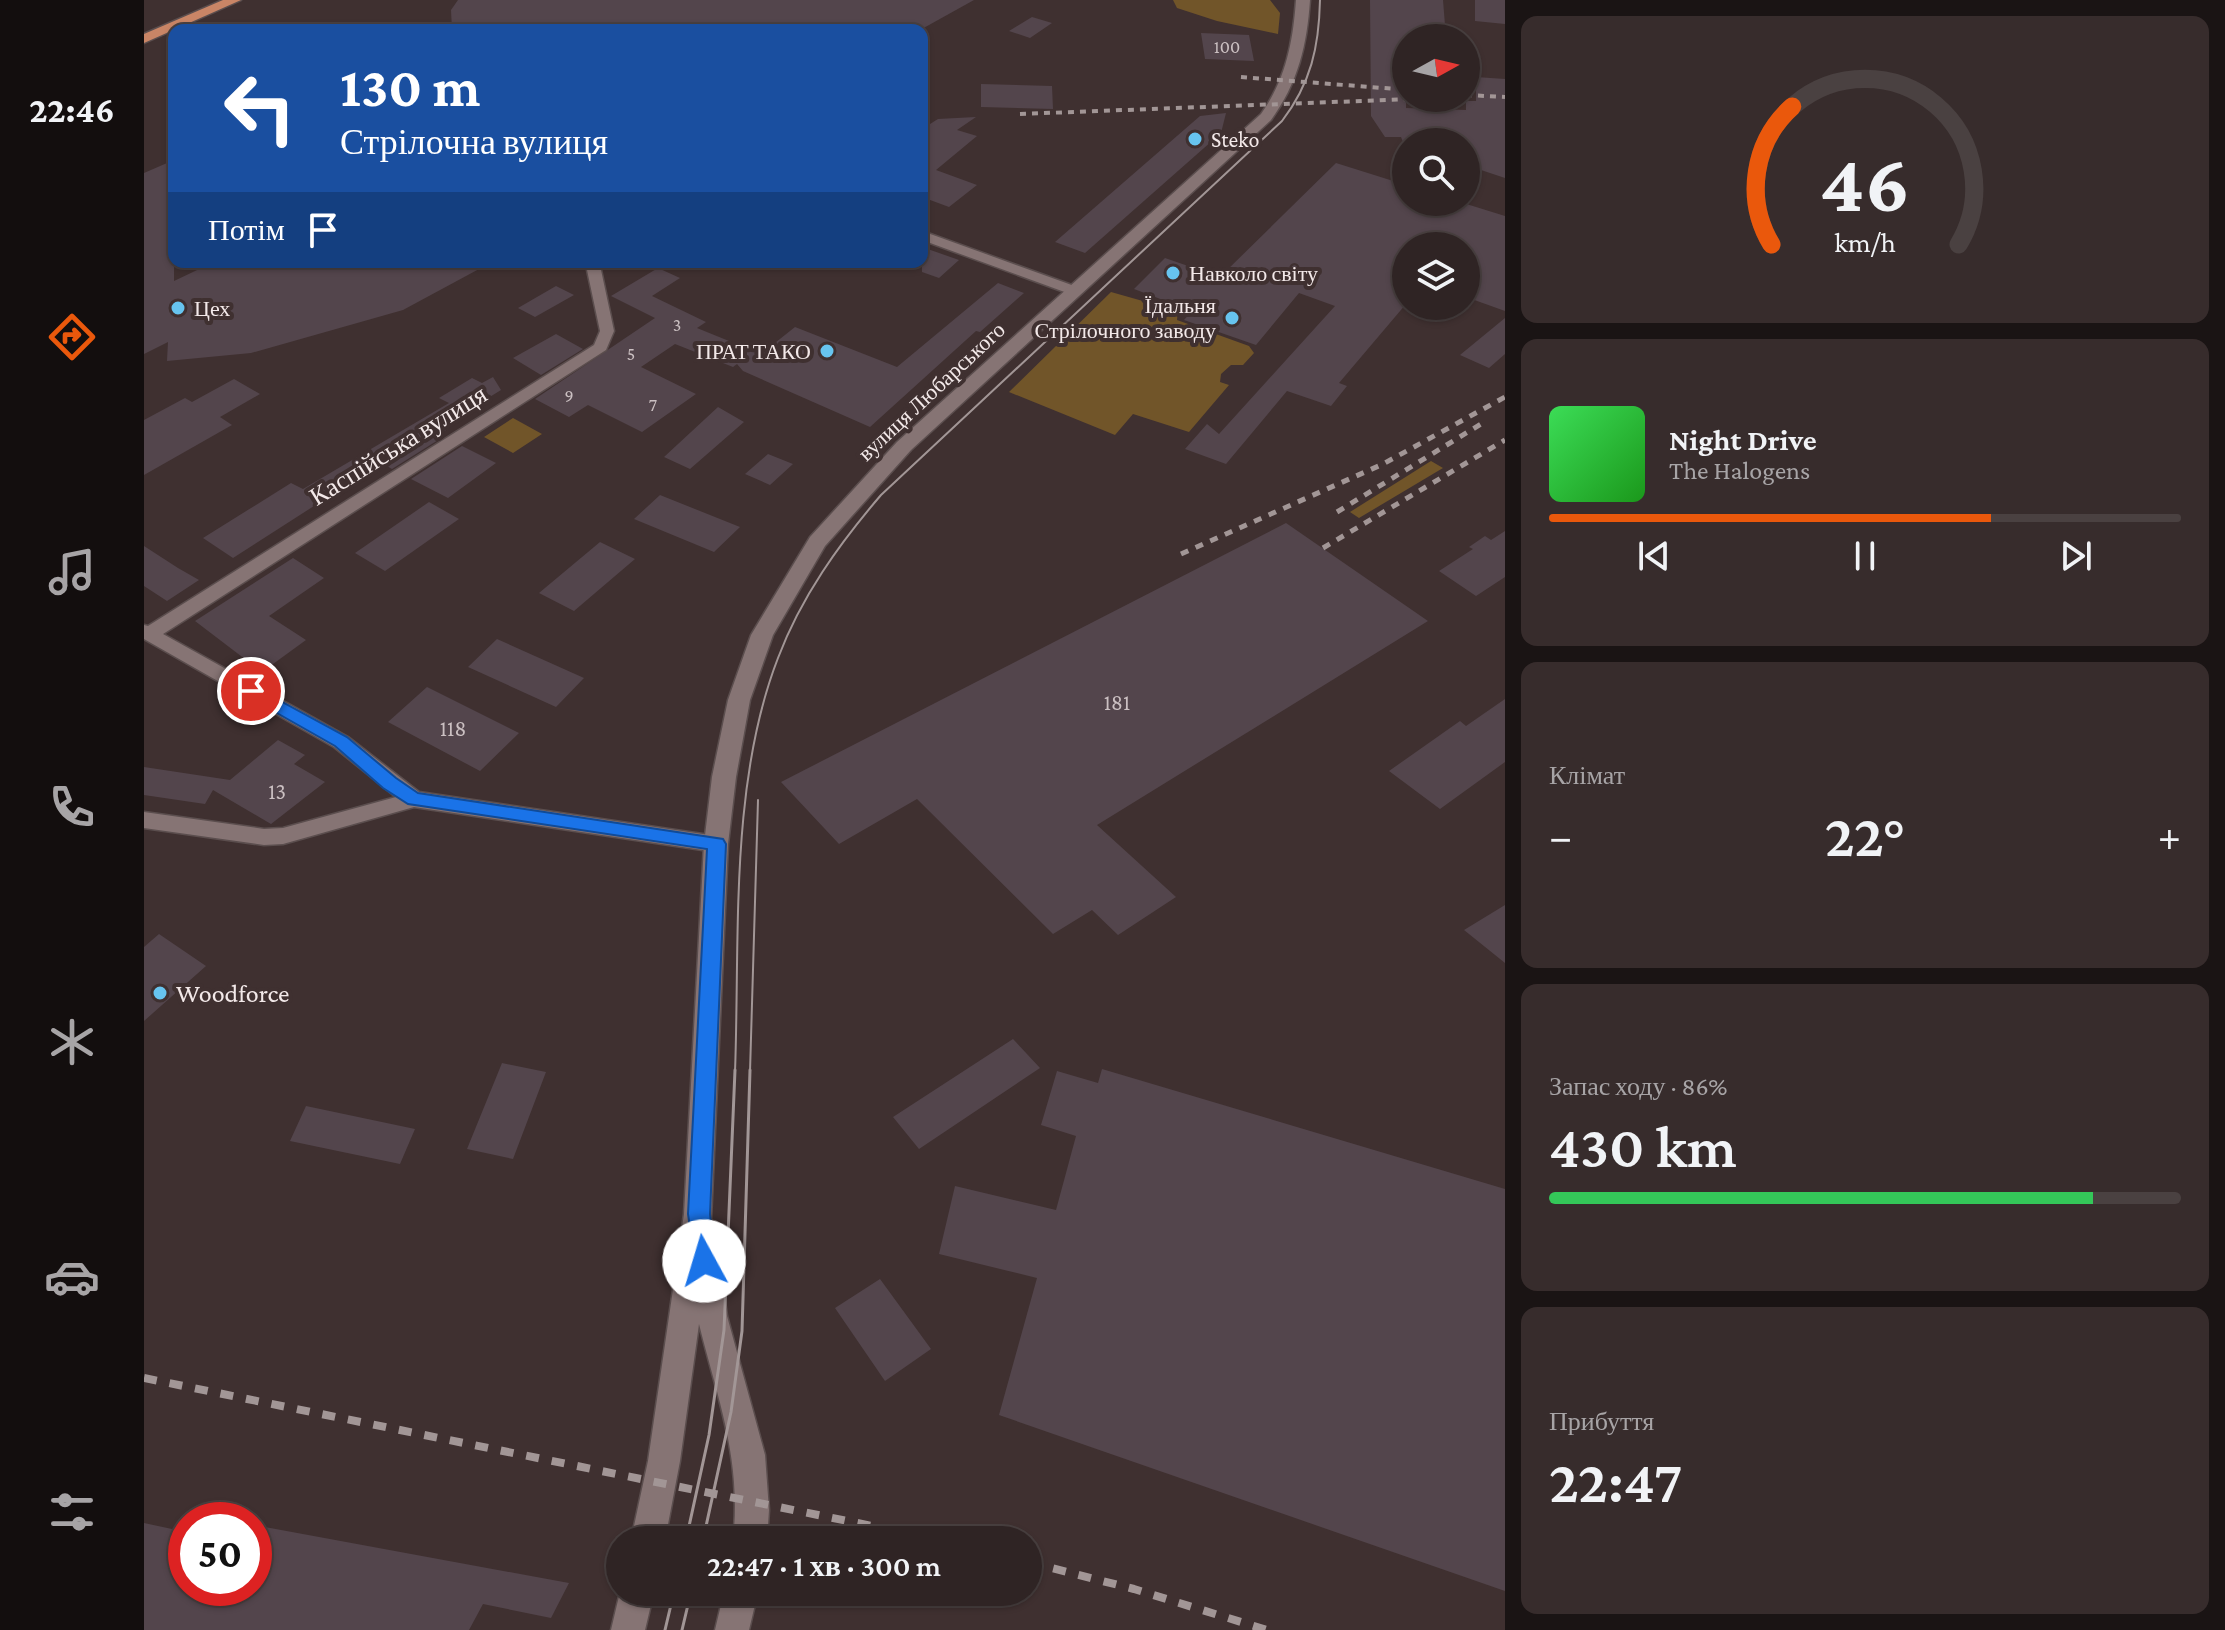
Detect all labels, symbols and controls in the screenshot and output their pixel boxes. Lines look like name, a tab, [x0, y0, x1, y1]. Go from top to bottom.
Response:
north arrow	[1392, 24, 1480, 112]
map controls	[1392, 24, 1480, 320]
house number: 100	[1214, 37, 1240, 57]
icon: left	[208, 56, 312, 160]
text: 130 m	[340, 56, 481, 118]
text: 22:46	[29, 90, 115, 130]
text: Стрілочна вулиця	[340, 122, 608, 162]
place label: Steko	[1211, 127, 1259, 152]
button: search	[1392, 128, 1480, 216]
marker: Steko	[1186, 130, 1204, 148]
text: 46	[1820, 136, 1910, 229]
icon: arrive	[301, 208, 345, 252]
text: Потім	[208, 213, 285, 246]
text: km/h	[1834, 227, 1896, 259]
button: layers	[1392, 232, 1480, 320]
place label: Навколо світу	[1189, 261, 1318, 286]
marker: Навколо світу	[1164, 264, 1182, 282]
place label: Їдальня Стрілочного заводу	[1035, 293, 1216, 343]
place label: Цех	[194, 296, 230, 321]
marker: Цех	[169, 299, 187, 317]
icon: directions	[44, 309, 100, 365]
marker: Їдальня Стрілочного заводу	[1223, 309, 1241, 327]
house number: 3	[673, 315, 681, 335]
street label: вулиця Любарського	[853, 317, 1010, 466]
place label: ПРАТ ТАКО	[696, 339, 811, 364]
marker: ПРАТ ТАКО	[818, 342, 836, 360]
house number: 5	[627, 344, 635, 364]
street label: Каспійська вулиця	[304, 379, 492, 512]
house number: 9	[564, 386, 574, 406]
house number: 7	[649, 395, 657, 415]
text: Night Drive	[1669, 423, 1817, 456]
text: The Halogens	[1669, 456, 1810, 485]
icon: previous	[1632, 534, 1676, 578]
icon: pause	[1843, 534, 1887, 578]
icon: next	[2054, 534, 2098, 578]
icon: music	[44, 544, 100, 600]
pin	[217, 657, 285, 725]
icon: arrive	[229, 669, 273, 713]
house number: 181	[1104, 690, 1130, 715]
house number: 118	[440, 716, 466, 741]
text: Клімат	[1549, 761, 1625, 790]
icon: phone	[44, 779, 100, 835]
house number: 13	[268, 779, 286, 804]
text: 22°	[1825, 802, 1905, 869]
text: −	[1549, 812, 1572, 860]
text: +	[2158, 812, 2181, 860]
place label: Woodforce	[176, 979, 290, 1008]
marker: Woodforce	[151, 984, 169, 1002]
icon: climate	[44, 1014, 100, 1070]
text: Запас ходу · 86%	[1549, 1072, 1727, 1101]
text: 430 km	[1549, 1113, 1737, 1180]
position arrow	[662, 1219, 746, 1303]
icon: car	[44, 1249, 100, 1305]
text: Прибуття	[1549, 1407, 1654, 1436]
text: 22:47	[1549, 1448, 1682, 1515]
icon: filters	[44, 1484, 100, 1540]
speed limit sign: 50	[168, 1502, 272, 1606]
text: 22:47 · 1 хв · 300 m	[707, 1549, 941, 1582]

